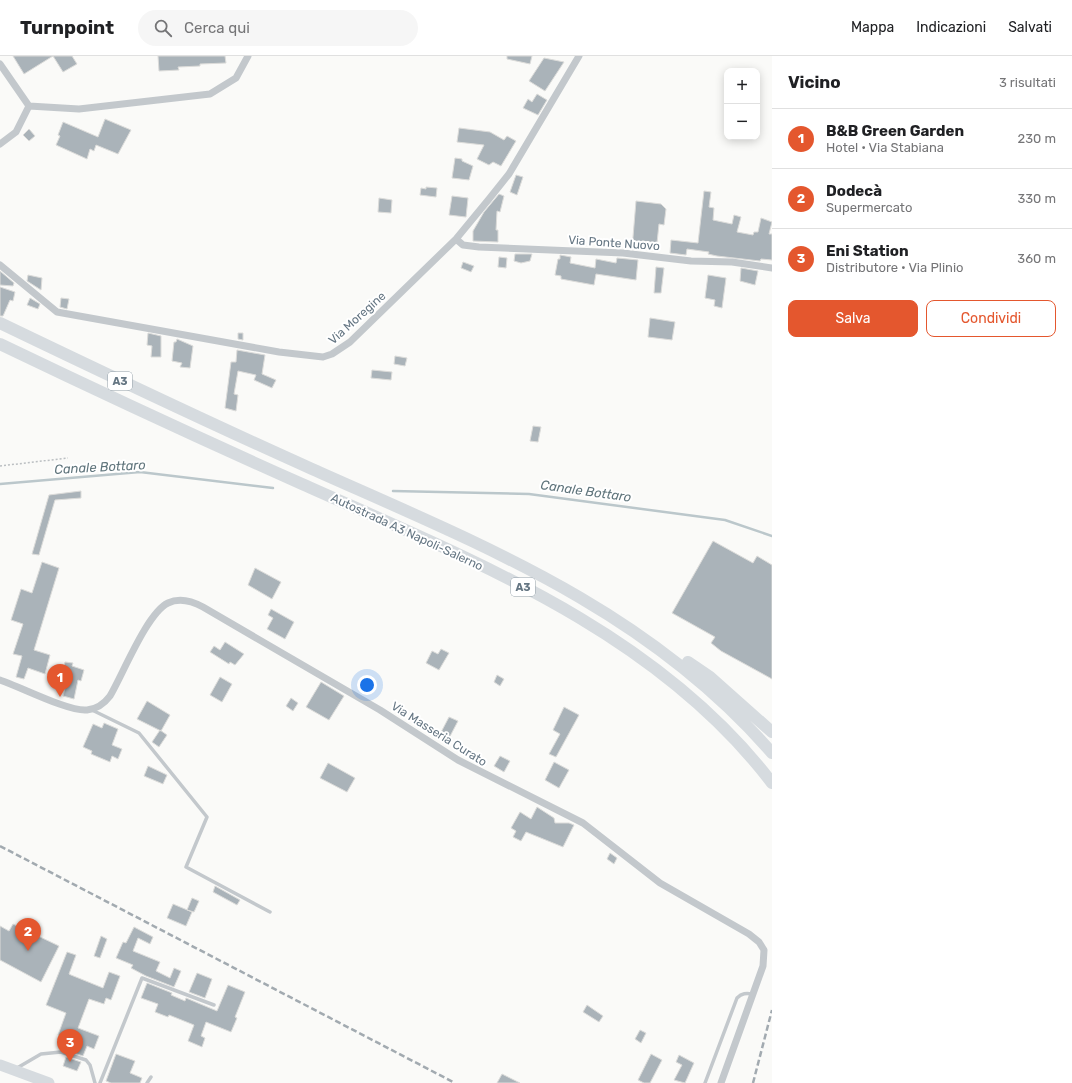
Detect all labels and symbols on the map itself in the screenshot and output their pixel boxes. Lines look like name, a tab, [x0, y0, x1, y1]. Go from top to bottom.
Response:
street label: Via Ponte Nuovo	[568, 233, 660, 253]
street label: Via Moregine	[326, 289, 389, 347]
road number: A3	[108, 372, 132, 390]
water label: Canale Bottaro	[54, 457, 146, 477]
water label: Canale Bottaro	[540, 477, 632, 505]
street label: Autostrada A3 Napoli-Salerno	[329, 491, 485, 573]
road number: A3	[511, 578, 535, 596]
pin: 1	[47, 664, 73, 697]
your location	[357, 675, 377, 695]
street label: Via Masseria Curato	[389, 699, 490, 769]
pin: 2	[15, 918, 41, 951]
pin: 3	[57, 1029, 83, 1062]

